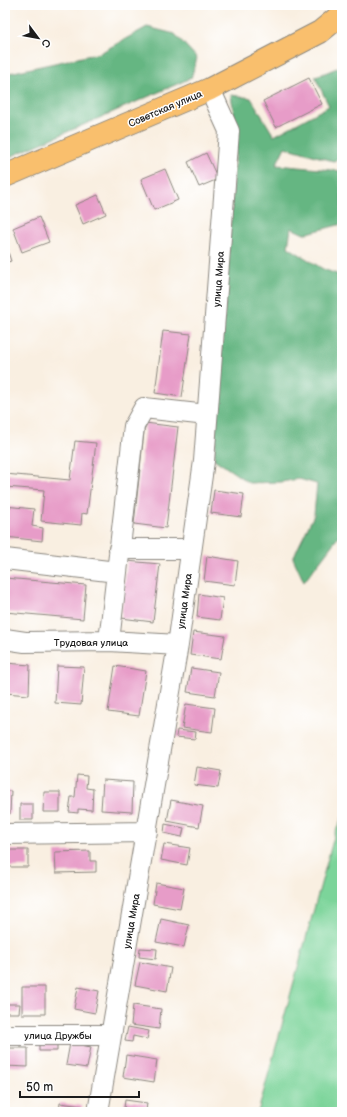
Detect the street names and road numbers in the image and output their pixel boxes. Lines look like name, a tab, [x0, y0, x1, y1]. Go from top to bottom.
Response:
street label: Советская улица	[127, 88, 204, 130]
street label: улица Мира	[211, 251, 227, 307]
street label: улица Мира	[175, 573, 195, 630]
street label: Трудовая улица	[54, 637, 128, 649]
street label: улица Мира	[121, 893, 143, 950]
street label: улица Дружбы	[24, 1030, 92, 1042]

